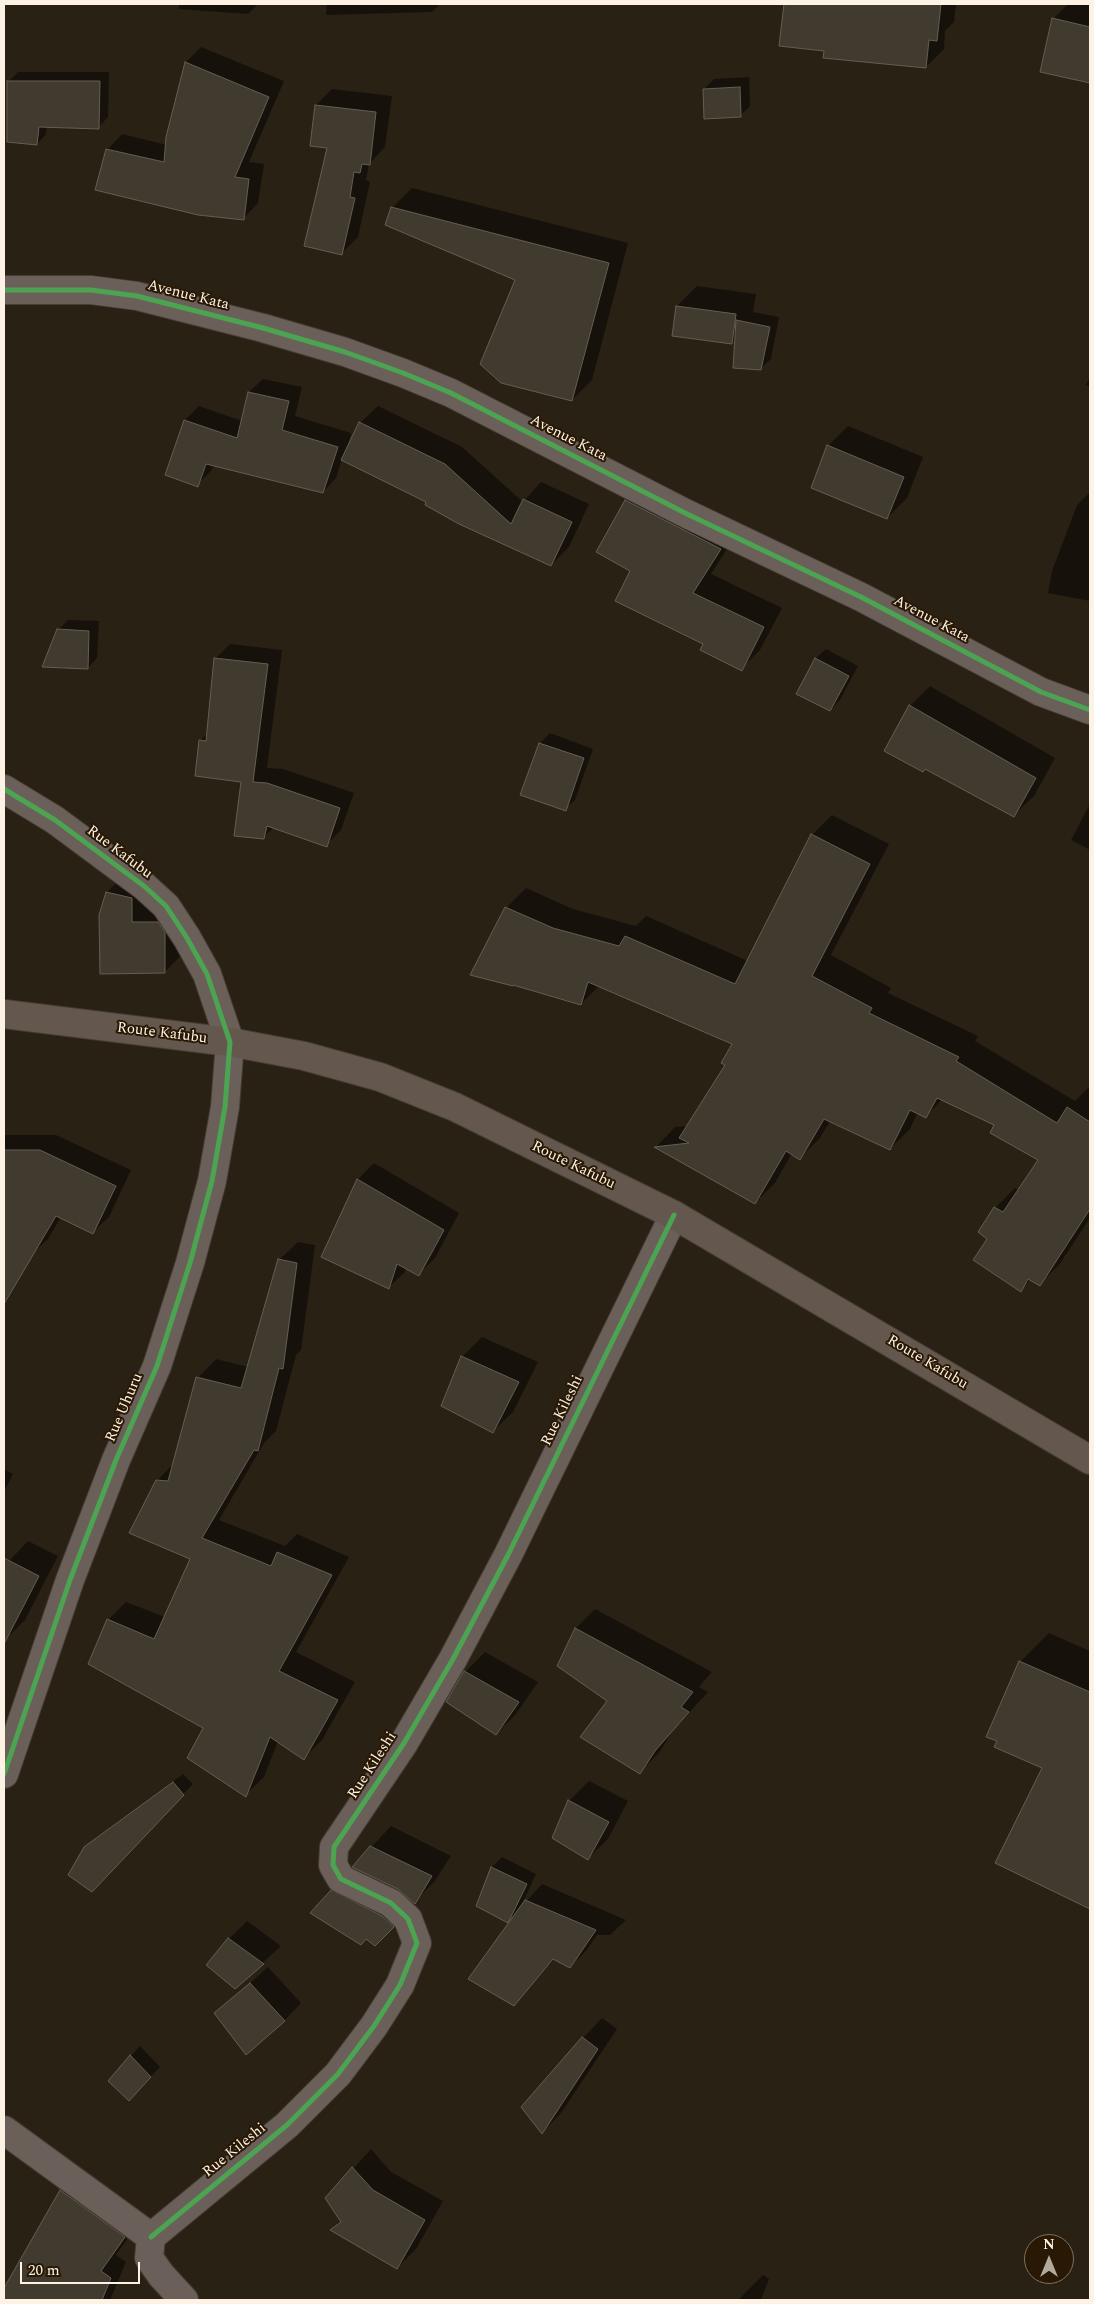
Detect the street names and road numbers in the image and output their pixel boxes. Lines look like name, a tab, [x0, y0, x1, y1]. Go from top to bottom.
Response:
street label: Avenue Kata	[145, 277, 231, 315]
street label: Avenue Kata	[527, 412, 609, 466]
street label: Avenue Kata	[890, 592, 972, 648]
street label: Rue Kafubu	[83, 823, 155, 883]
street label: Route Kafubu	[116, 1020, 208, 1048]
street label: Route Kafubu	[528, 1138, 618, 1194]
street label: Route Kafubu	[883, 1332, 971, 1394]
street label: Rue Uhuru	[102, 1371, 148, 1445]
street label: Rue Kileshi	[538, 1373, 588, 1449]
street label: Rue Kileshi	[345, 1729, 401, 1803]
street label: Rue Kileshi	[200, 2120, 270, 2182]

